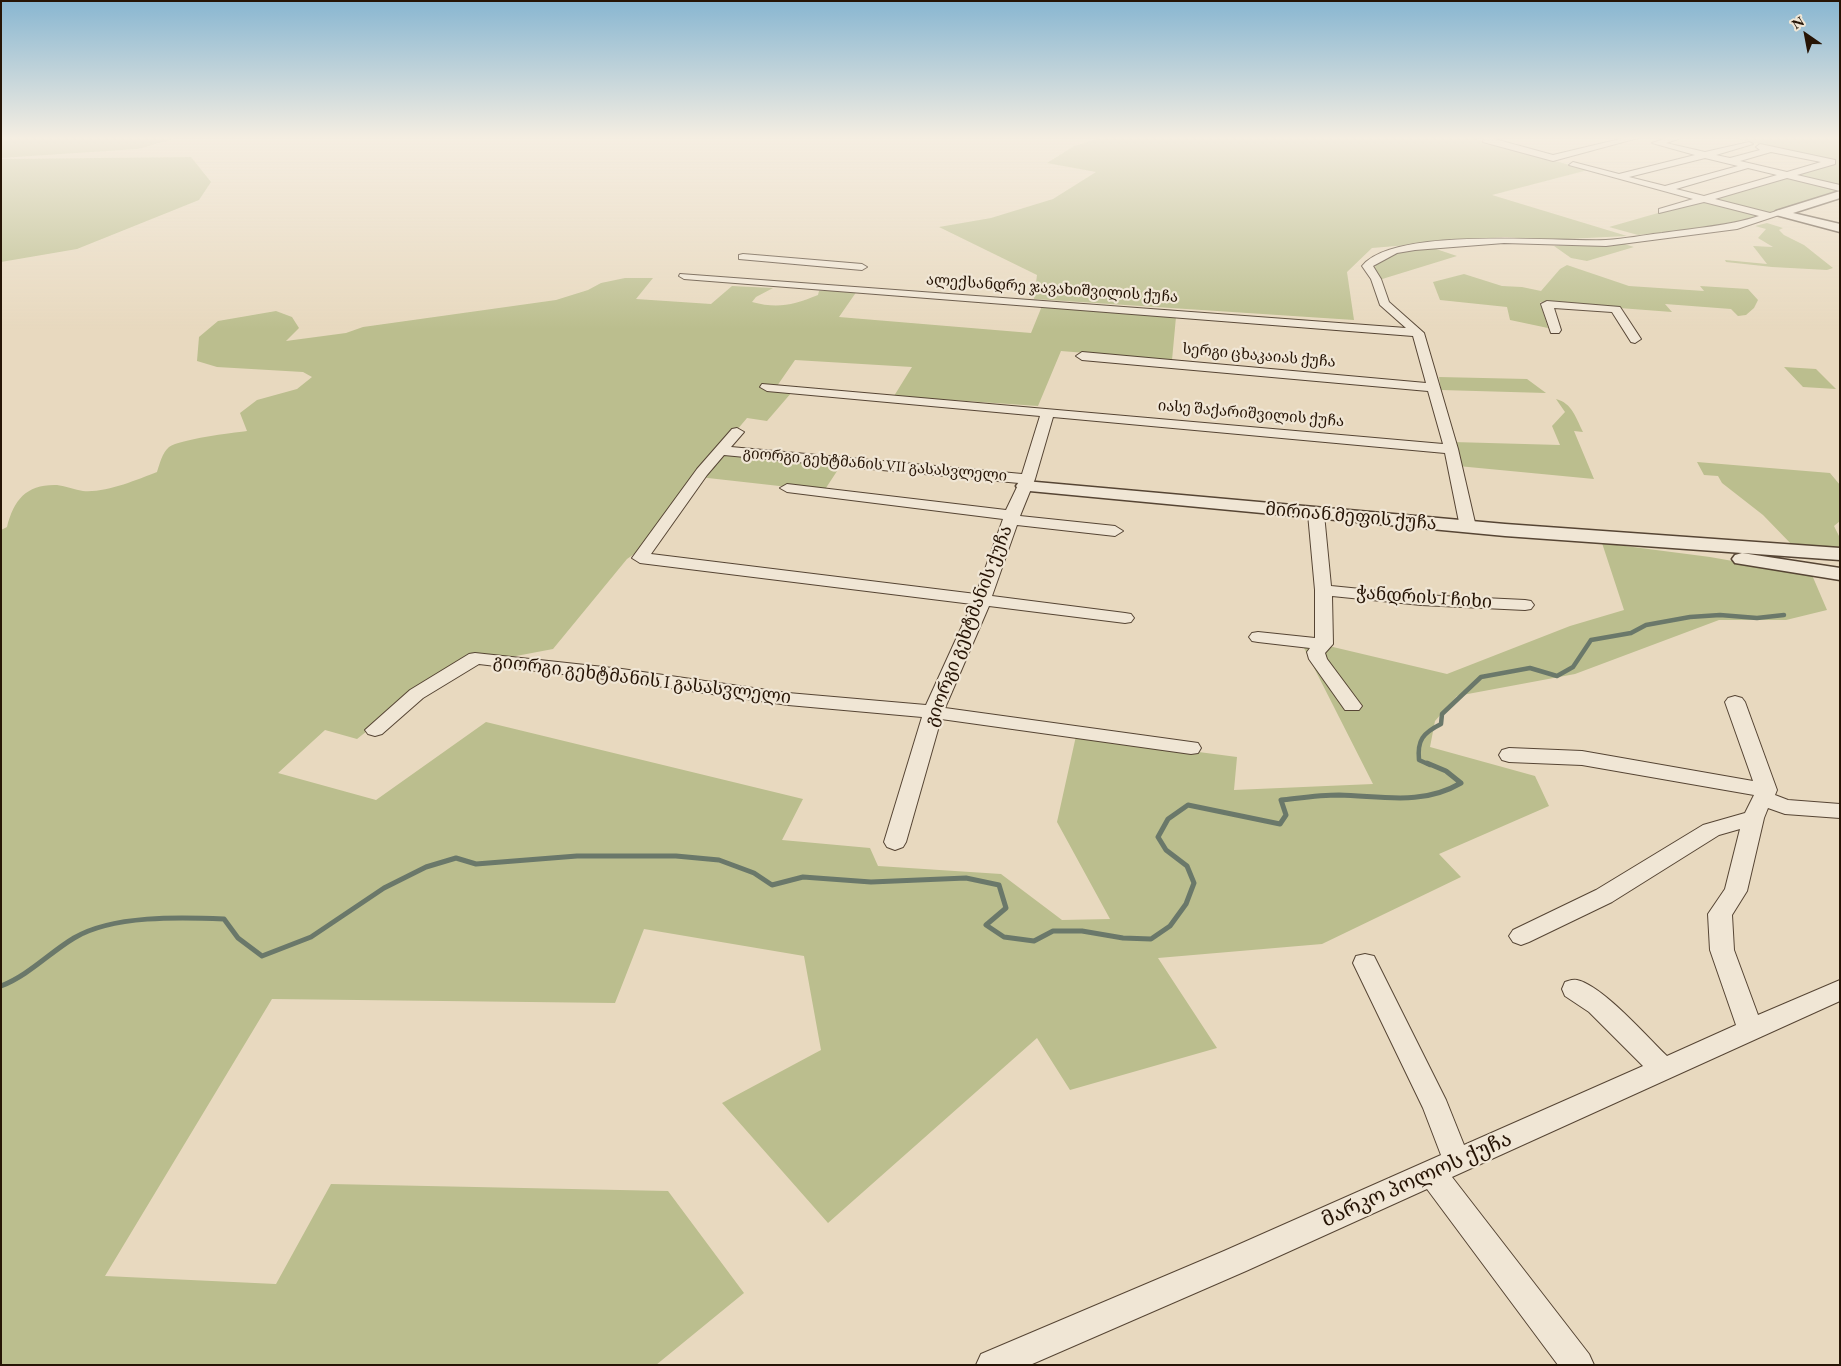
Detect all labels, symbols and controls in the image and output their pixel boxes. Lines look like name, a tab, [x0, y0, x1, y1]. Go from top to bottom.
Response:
north arrow	[1781, 10, 1831, 60]
text: N	[1788, 12, 1807, 33]
street label: ალექსანდრე ჯავახიშვილის ქუჩა	[925, 271, 1179, 307]
street label: სერგი ცხაკაიას ქუჩა	[1182, 340, 1336, 372]
street label: იასე შაქარიშვილის ქუჩა	[1157, 397, 1345, 431]
street label: გიორგი გეხტმანის VII გასასვლელი	[742, 444, 1008, 486]
street label: მირიან მეფის ქუჩა	[1264, 499, 1438, 535]
street label: გიორგი გეხტმანის ქუჩა	[921, 522, 1017, 730]
street label: ჭანდრის I ჩიხი	[1355, 582, 1493, 614]
street label: გიორგი გეხტმანის I გასასვლელი	[492, 651, 792, 709]
street label: მარკო პოლოს ქუჩა	[1318, 1127, 1516, 1233]

